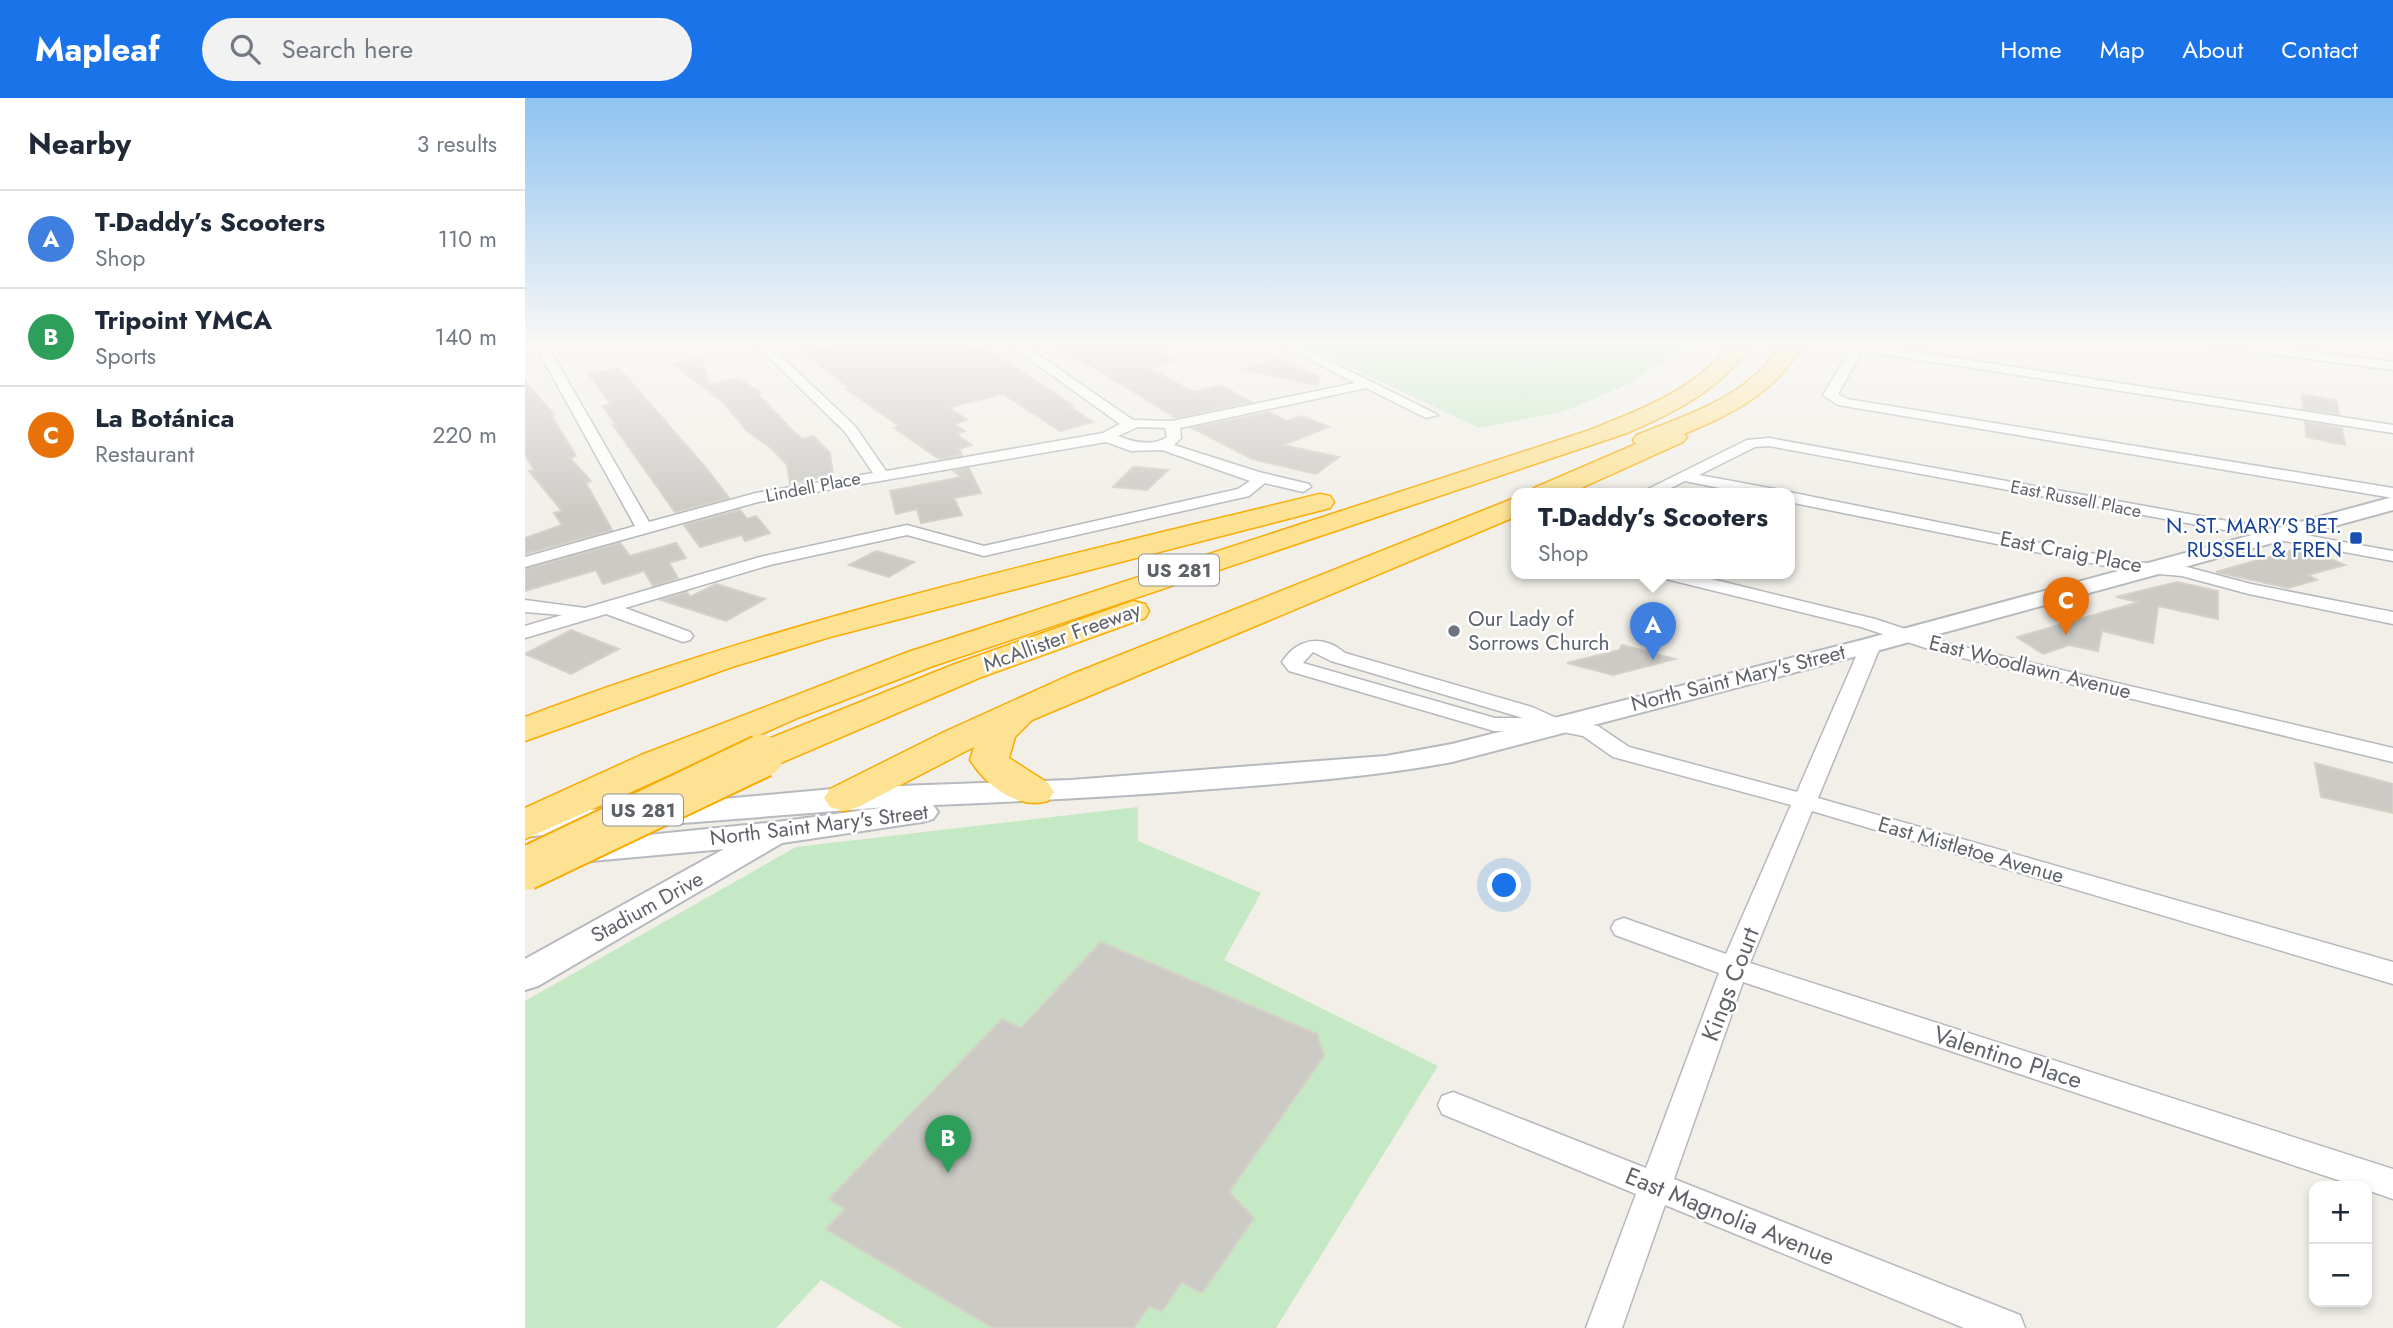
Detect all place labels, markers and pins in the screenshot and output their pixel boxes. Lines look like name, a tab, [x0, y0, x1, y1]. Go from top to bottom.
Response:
place label: N. ST. MARY'S BET. RUSSELL & FREN	[2166, 511, 2342, 565]
marker: N. ST. MARY'S BET. RUSSELL & FREN	[2348, 530, 2364, 546]
pin: C	[2043, 577, 2089, 635]
pin: A	[1630, 602, 1676, 660]
place label: Our Lady of Sorrows Church	[1468, 604, 1610, 658]
marker: Our Lady of Sorrows Church	[1446, 623, 1462, 639]
pin: B	[925, 1115, 971, 1173]

